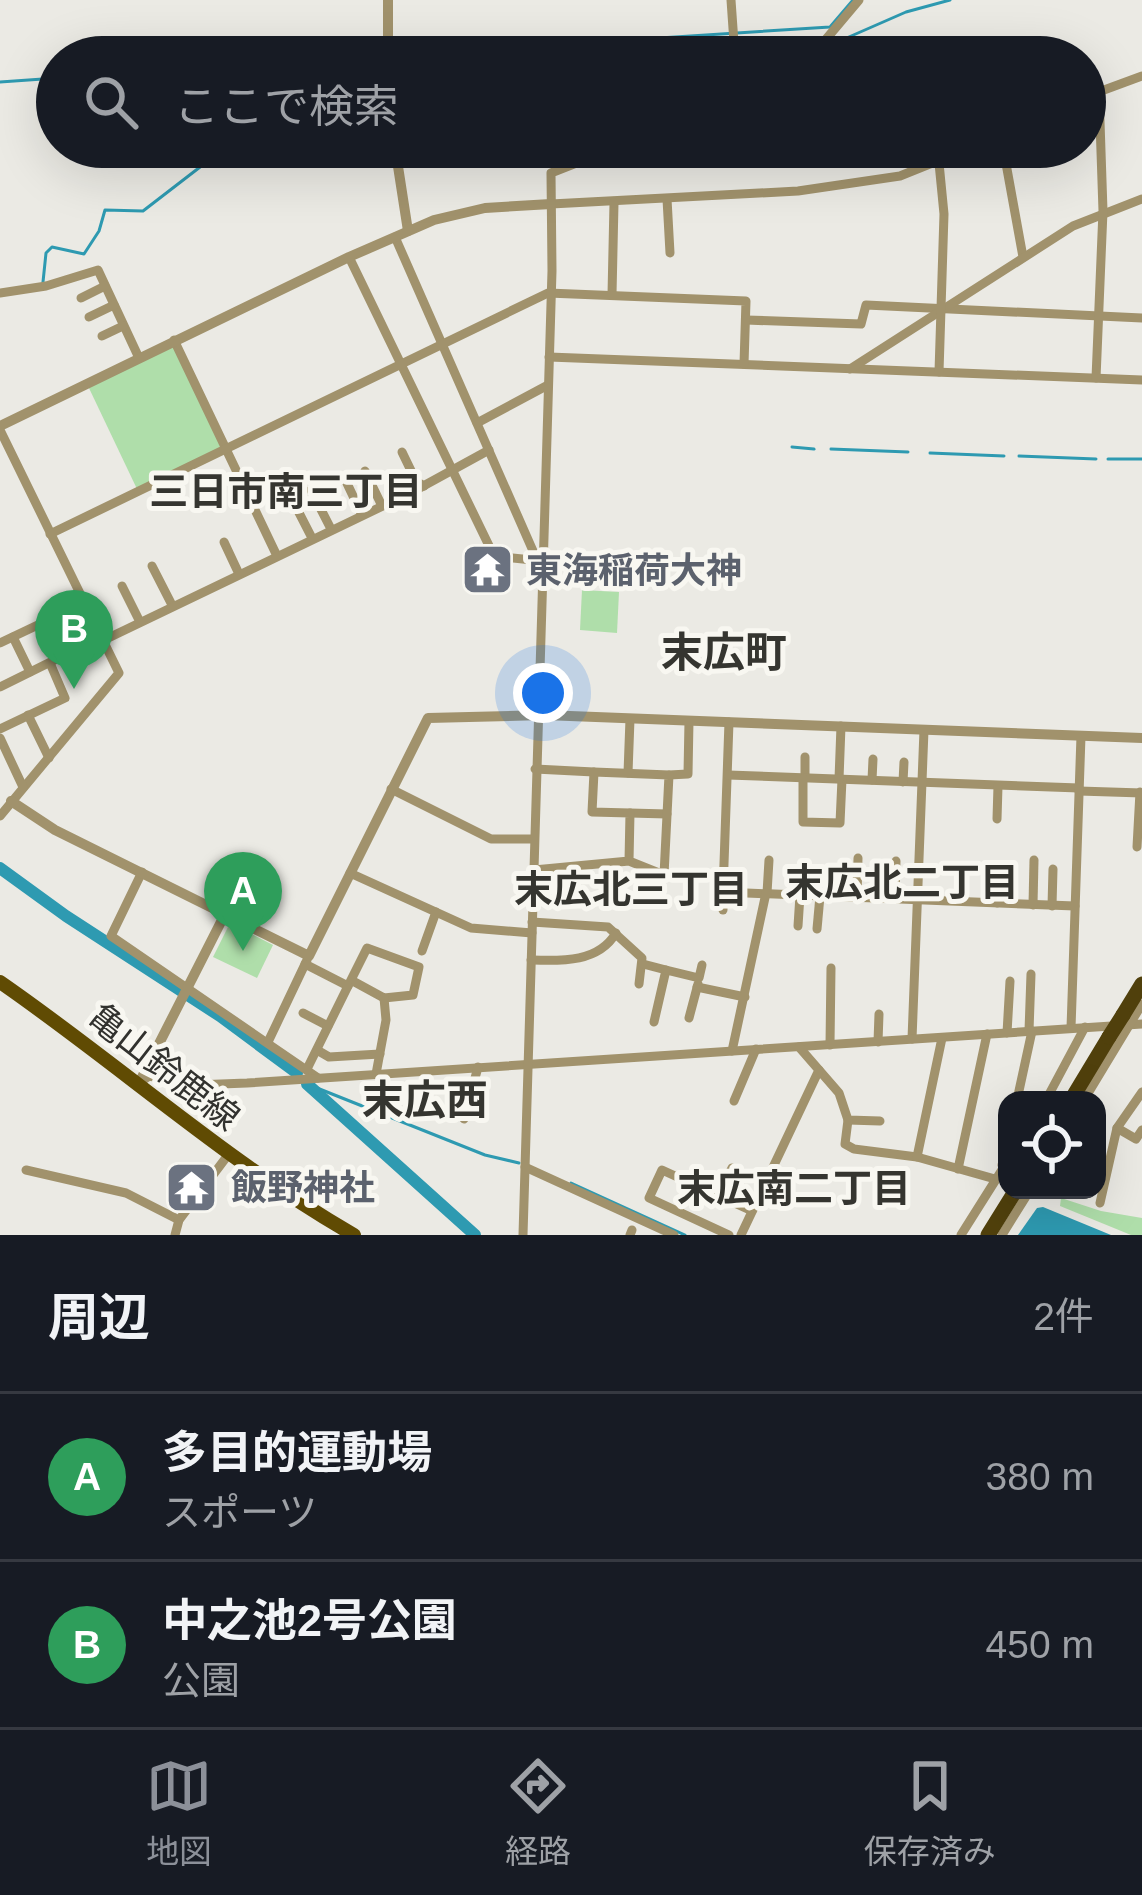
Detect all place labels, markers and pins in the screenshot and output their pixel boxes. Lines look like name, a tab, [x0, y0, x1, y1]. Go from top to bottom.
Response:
temple icon: 東海稲荷大神	[459, 542, 515, 598]
place label: 東海稲荷大神	[526, 550, 742, 591]
pin: B	[35, 590, 113, 689]
pin: A	[204, 852, 282, 951]
temple icon: 飯野神社	[164, 1159, 220, 1215]
place label: 飯野神社	[231, 1167, 375, 1208]

